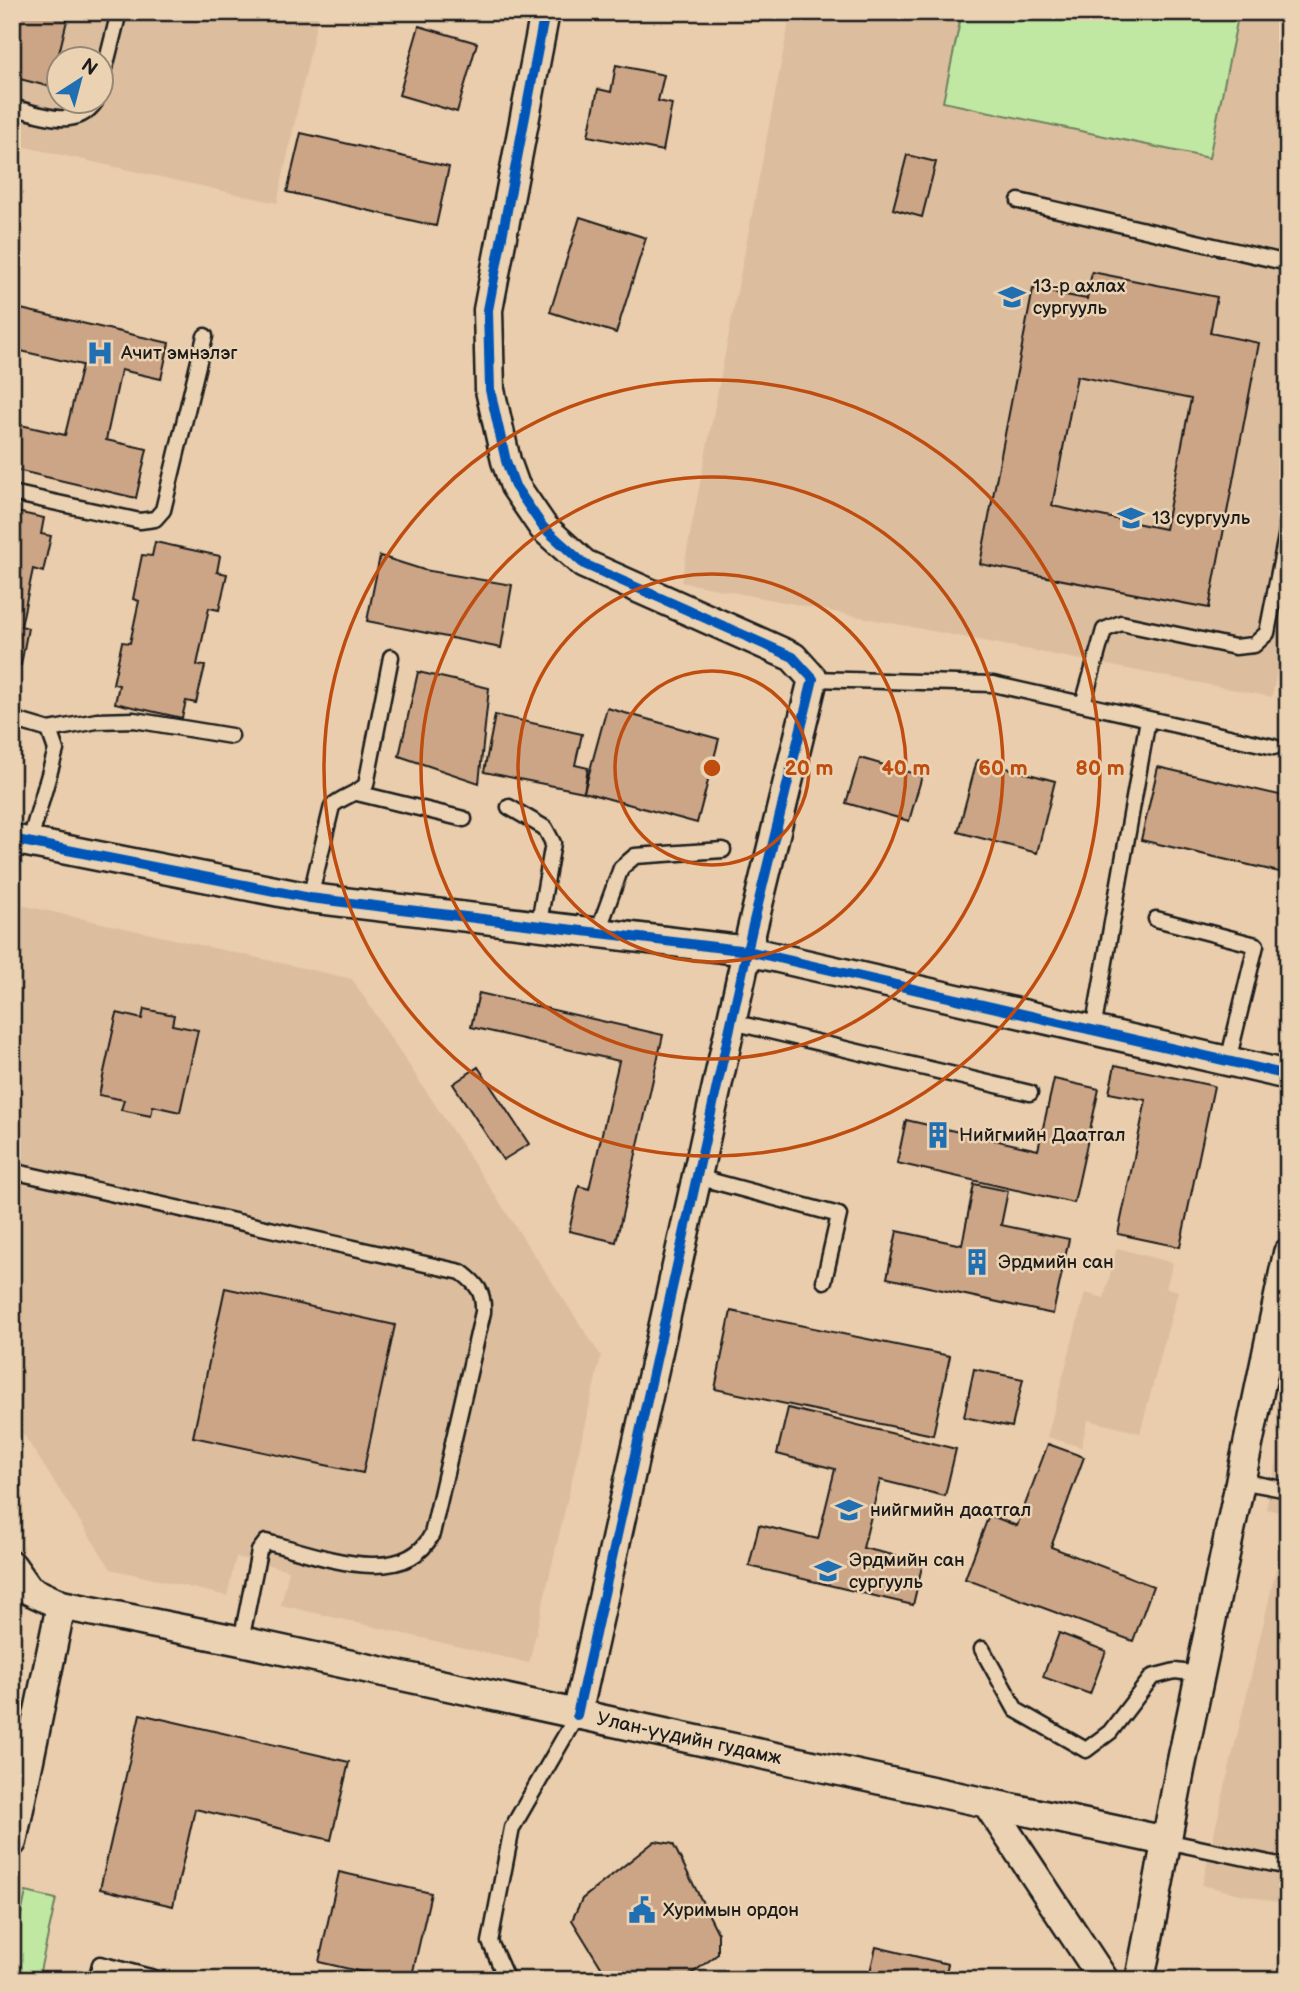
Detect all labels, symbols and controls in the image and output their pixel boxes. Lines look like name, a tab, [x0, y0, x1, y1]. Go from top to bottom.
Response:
north arrow	[46, 46, 116, 116]
text: N	[77, 54, 102, 81]
place label: 13-р ахлах сургууль	[1033, 275, 1126, 320]
school or university icon: 13-р ахлах сургууль	[997, 282, 1027, 312]
hospital icon: Ачит эмнэлэг	[85, 338, 115, 368]
place label: Ачит эмнэлэг	[120, 342, 238, 365]
school or university icon: 13 сургууль	[1116, 503, 1146, 533]
place label: 13 сургууль	[1152, 507, 1251, 530]
centre of rings	[700, 756, 724, 780]
text: 20 m	[785, 756, 833, 781]
text: 40 m	[881, 756, 931, 781]
text: 60 m	[978, 756, 1028, 781]
text: 80 m	[1075, 756, 1125, 781]
building icon: Нийгмийн Даатгал	[923, 1120, 953, 1150]
place label: Нийгмийн Даатгал	[959, 1124, 1126, 1147]
building icon: Эрдмийн сан	[962, 1247, 992, 1277]
place label: Эрдмийн сан	[998, 1251, 1114, 1274]
school or university icon: нийгмийн даатгал	[834, 1495, 864, 1525]
place label: нийгмийн даатгал	[870, 1499, 1031, 1522]
place label: Эрдмийн сан сургууль	[849, 1549, 965, 1594]
school or university icon: Эрдмийн сан сургууль	[813, 1556, 843, 1586]
street label: Улан-үүдийн гудамж	[595, 1707, 785, 1770]
public building icon: Хуримын ордон	[627, 1895, 657, 1925]
place label: Хуримын ордон	[663, 1899, 799, 1922]

